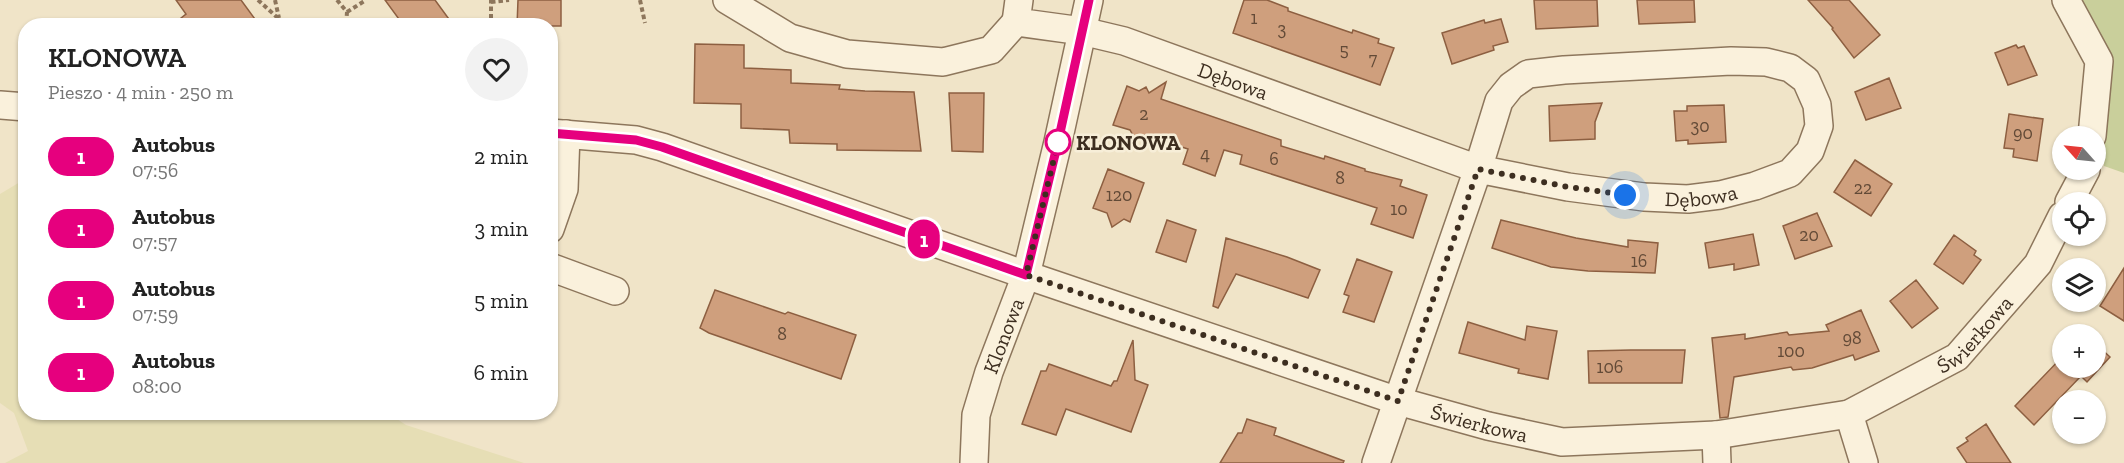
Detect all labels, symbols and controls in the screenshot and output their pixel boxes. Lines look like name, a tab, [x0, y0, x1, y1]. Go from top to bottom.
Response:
house number: 1	[1251, 7, 1258, 29]
house number: 3	[1278, 18, 1287, 40]
button: heart	[465, 38, 528, 101]
house number: 5	[1339, 39, 1349, 61]
text: KLONOWA	[48, 41, 186, 74]
house number: 7	[1369, 48, 1378, 70]
street label: Dębowa	[1195, 56, 1272, 105]
text: Pieszo · 4 min · 250 m	[48, 80, 233, 104]
house number: 2	[1139, 103, 1149, 125]
house number: 30	[1690, 115, 1710, 137]
house number: 90	[2013, 122, 2033, 144]
north arrow	[2052, 126, 2106, 180]
map controls	[2052, 126, 2106, 444]
marker: KLONOWA	[1045, 129, 1071, 155]
place label: KLONOWA	[1076, 130, 1181, 155]
text: Autobus	[132, 131, 215, 158]
text: 2 min	[474, 143, 528, 170]
house number: 4	[1200, 143, 1210, 165]
text: 1	[77, 144, 85, 169]
house number: 6	[1269, 148, 1279, 170]
text: 07:56	[132, 158, 178, 182]
house number: 8	[1335, 167, 1345, 189]
house number: 22	[1854, 177, 1872, 199]
street label: Dębowa	[1664, 179, 1740, 212]
your location	[1610, 180, 1640, 210]
house number: 120	[1106, 184, 1132, 206]
button: locate	[2052, 192, 2106, 246]
house number: 10	[1390, 198, 1408, 220]
text: Autobus	[132, 203, 215, 230]
text: 3 min	[474, 215, 528, 242]
text: 1	[77, 216, 85, 241]
line badge: 1	[904, 220, 944, 258]
house number: 20	[1799, 224, 1819, 246]
text: 1	[920, 227, 928, 252]
text: 07:57	[132, 230, 177, 254]
house number: 16	[1631, 250, 1647, 272]
button: layers	[2052, 258, 2106, 312]
text: Autobus	[132, 275, 215, 302]
text: 5 min	[474, 287, 528, 314]
text: 1	[77, 288, 85, 313]
street label: Świerkowa	[1932, 290, 2017, 378]
street label: Klonowa	[977, 294, 1029, 377]
text: 07:59	[132, 302, 178, 326]
house number: 8	[777, 323, 787, 345]
button: +	[2052, 324, 2106, 378]
house number: 98	[1842, 327, 1862, 349]
house number: 100	[1777, 340, 1805, 362]
text: Autobus	[132, 347, 215, 374]
house number: 106	[1597, 356, 1623, 378]
text: 6 min	[474, 359, 528, 386]
text: 1	[77, 360, 85, 385]
text: 08:00	[132, 374, 182, 398]
button: −	[2052, 390, 2106, 444]
street label: Świerkowa	[1428, 398, 1530, 447]

